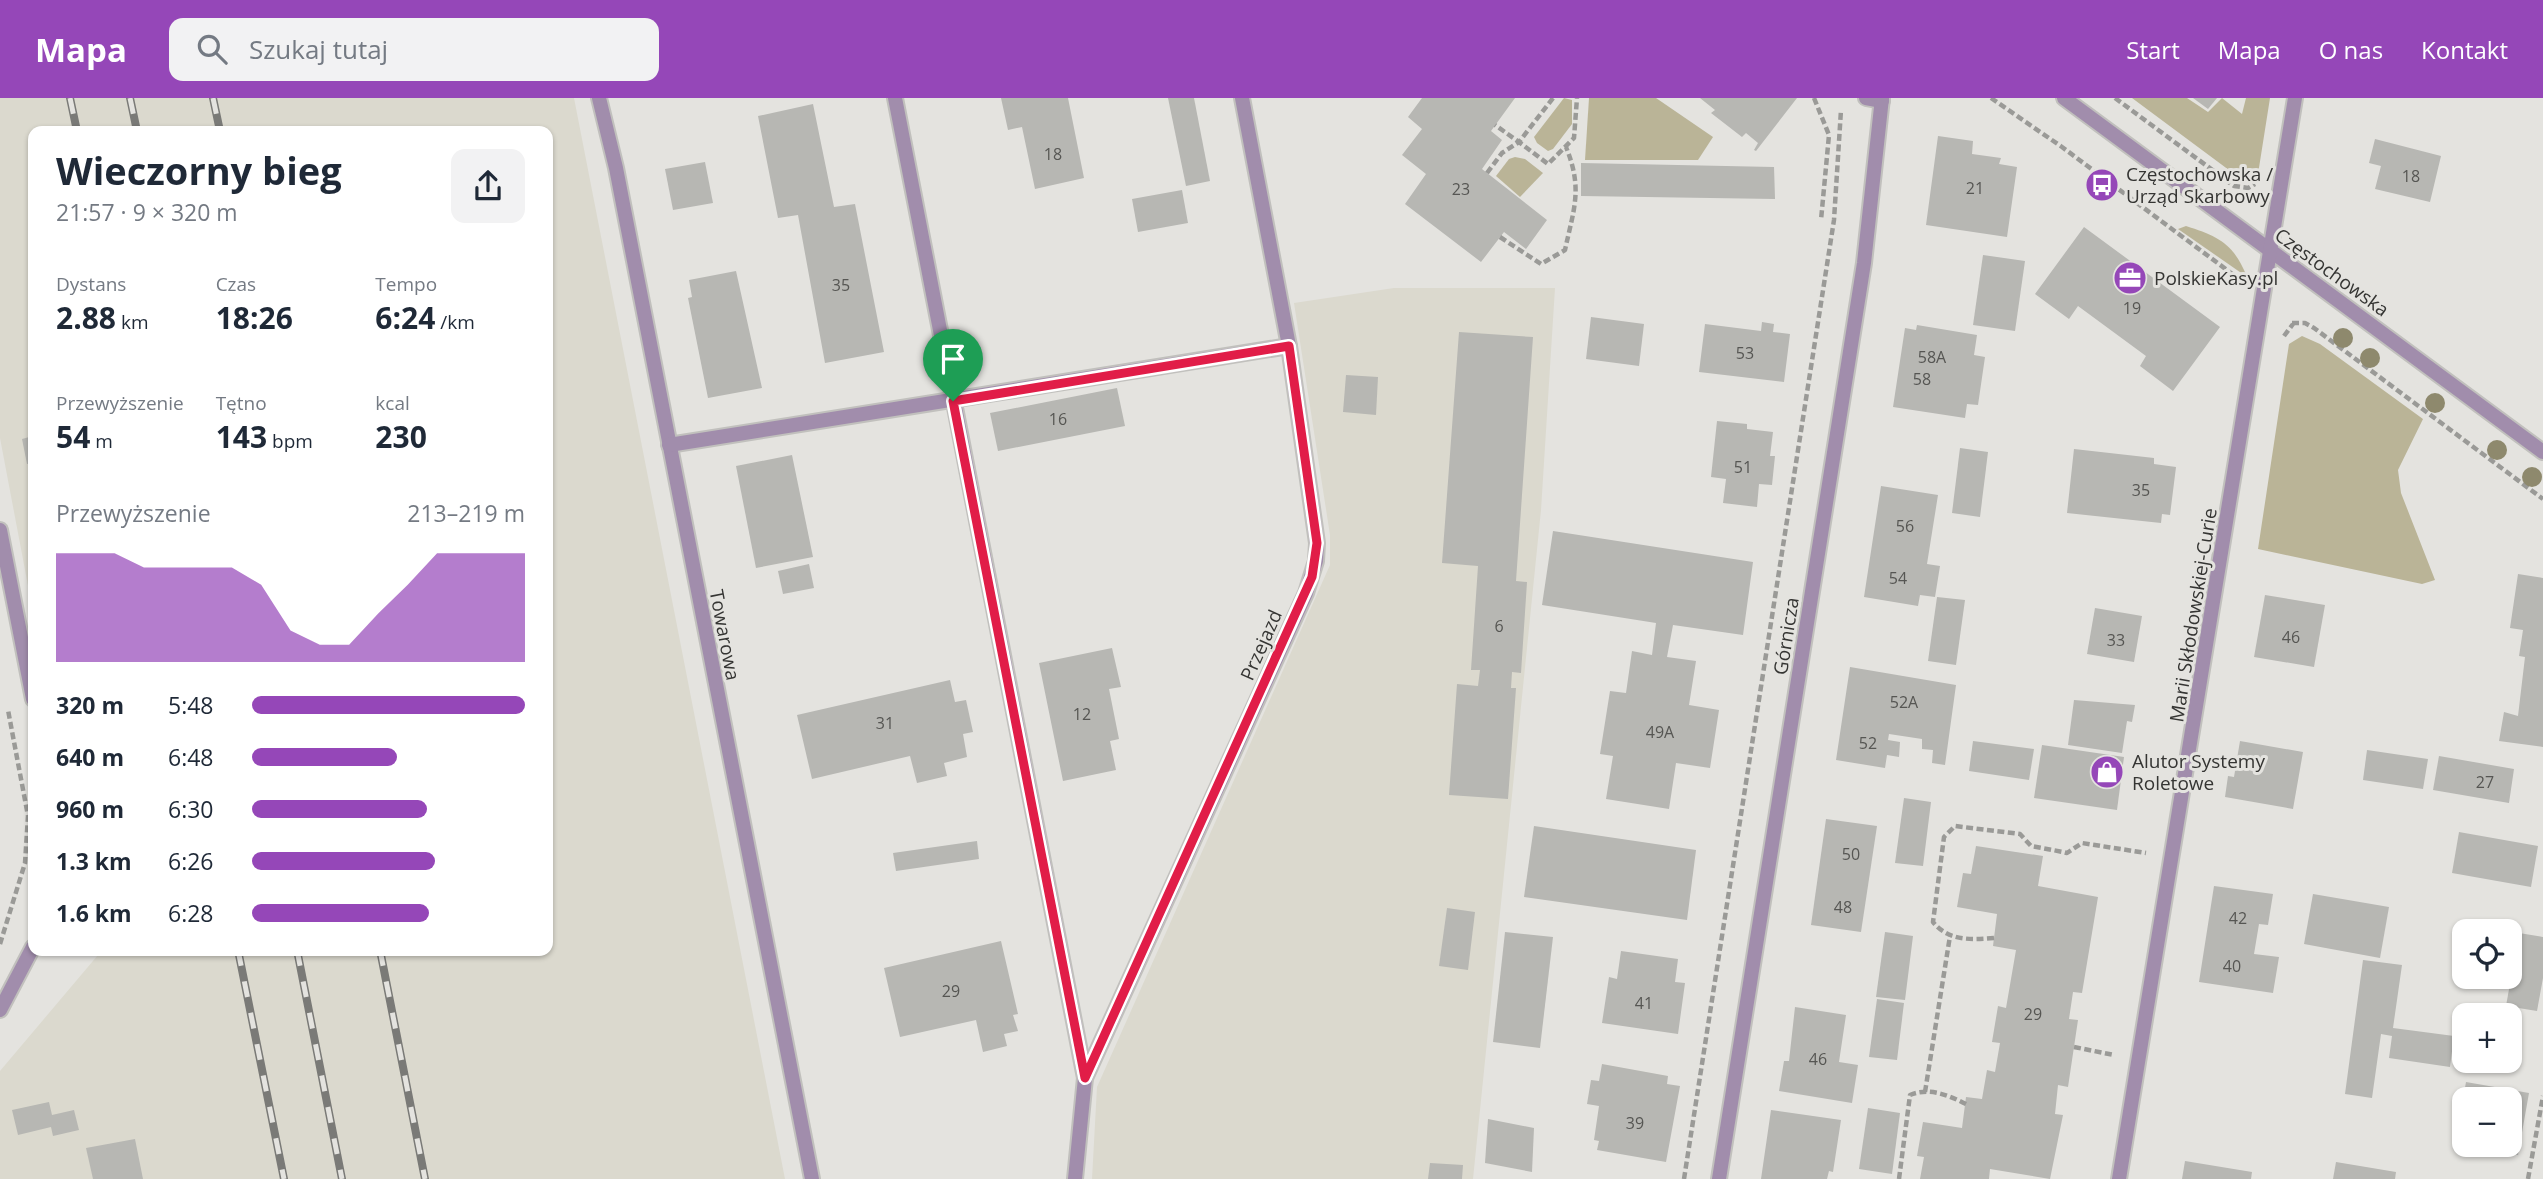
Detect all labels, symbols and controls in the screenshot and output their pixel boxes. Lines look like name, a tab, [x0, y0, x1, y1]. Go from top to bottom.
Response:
search box	[169, 18, 659, 81]
text: Mapa	[35, 27, 127, 72]
icon: search	[193, 30, 231, 68]
text: Szukaj tutaj	[249, 31, 388, 67]
text: Start	[2126, 33, 2180, 66]
text: Mapa	[2218, 33, 2281, 66]
text: O nas	[2319, 33, 2383, 66]
text: Kontakt	[2421, 33, 2508, 66]
house number: 18	[1044, 143, 1062, 165]
text: Wieczorny bieg	[56, 144, 342, 196]
button: share	[451, 149, 525, 223]
place label: Częstochowska / Urząd Skarbowy	[2126, 161, 2273, 209]
house number: 18	[2402, 165, 2420, 187]
bus stop icon: Częstochowska / Urząd Skarbowy	[2083, 166, 2121, 204]
house number: 21	[1966, 177, 1984, 199]
house number: 23	[1452, 178, 1470, 200]
text: 21:57 · 9 × 320 m	[56, 196, 238, 228]
street label: Częstochowska	[2270, 222, 2394, 322]
office icon: PolskieKasy.pl	[2111, 259, 2149, 297]
place label: PolskieKasy.pl	[2154, 265, 2278, 291]
text: Dystans	[56, 271, 126, 297]
text: Czas	[216, 271, 256, 297]
text: Tempo	[375, 271, 437, 297]
house number: 35	[832, 274, 850, 296]
text: 2.88	[56, 297, 116, 338]
text: 18:26	[216, 297, 293, 338]
text: 6:24	[375, 297, 435, 338]
house number: 19	[2123, 297, 2141, 319]
text: km	[116, 309, 149, 335]
text: /km	[435, 309, 475, 335]
pin	[923, 329, 983, 401]
icon: arrive	[934, 340, 972, 378]
house number: 53	[1736, 342, 1754, 364]
house number: 58A	[1918, 346, 1947, 368]
house number: 58	[1913, 368, 1931, 390]
text: Przewyższenie	[56, 390, 184, 416]
text: Tętno	[216, 390, 267, 416]
text: kcal	[375, 390, 410, 416]
house number: 16	[1049, 408, 1067, 430]
text: 54	[56, 416, 90, 457]
text: 143	[216, 416, 267, 457]
text: 230	[375, 416, 427, 457]
text: m	[90, 428, 113, 454]
text: bpm	[267, 428, 313, 454]
house number: 51	[1734, 456, 1752, 478]
house number: 35	[2132, 479, 2150, 501]
text: Przewyższenie	[56, 497, 211, 529]
text: 213–219 m	[407, 497, 525, 529]
street label: Marii Skłodowskiej-Curie	[2163, 506, 2223, 724]
house number: 56	[1896, 515, 1914, 537]
house number: 54	[1889, 567, 1907, 589]
street label: Towarowa	[703, 588, 747, 682]
street label: Górnicza	[1767, 595, 1805, 677]
street label: Przejazd	[1234, 606, 1288, 684]
house number: 6	[1494, 615, 1504, 637]
house number: 46	[2282, 626, 2300, 648]
house number: 33	[2107, 629, 2125, 651]
text: 320 m	[56, 689, 124, 721]
text: 5:48	[168, 689, 214, 721]
house number: 52A	[1890, 691, 1919, 713]
house number: 12	[1073, 703, 1091, 725]
house number: 31	[876, 712, 894, 734]
house number: 49A	[1646, 721, 1675, 743]
house number: 52	[1859, 732, 1877, 754]
text: 640 m	[56, 741, 124, 773]
text: 6:48	[168, 741, 214, 773]
place label: Alutor Systemy Roletowe	[2132, 748, 2265, 796]
shop icon: Alutor Systemy Roletowe	[2088, 753, 2126, 791]
house number: 27	[2476, 771, 2494, 793]
text: 960 m	[56, 793, 124, 825]
text: 6:30	[168, 793, 214, 825]
house number: 50	[1842, 843, 1860, 865]
text: 1.3 km	[56, 845, 132, 877]
text: 6:26	[168, 845, 214, 877]
house number: 48	[1834, 896, 1852, 918]
text: 1.6 km	[56, 897, 132, 929]
text: 6:28	[168, 897, 214, 929]
house number: 42	[2229, 907, 2247, 929]
map controls	[2452, 919, 2522, 1157]
button: locate	[2452, 919, 2522, 989]
house number: 40	[2223, 955, 2241, 977]
house number: 29	[942, 980, 960, 1002]
house number: 41	[1635, 992, 1653, 1014]
house number: 29	[2024, 1003, 2042, 1025]
button: +	[2452, 1003, 2522, 1073]
house number: 46	[1809, 1048, 1827, 1070]
button: −	[2452, 1087, 2522, 1157]
house number: 39	[1626, 1112, 1644, 1134]

